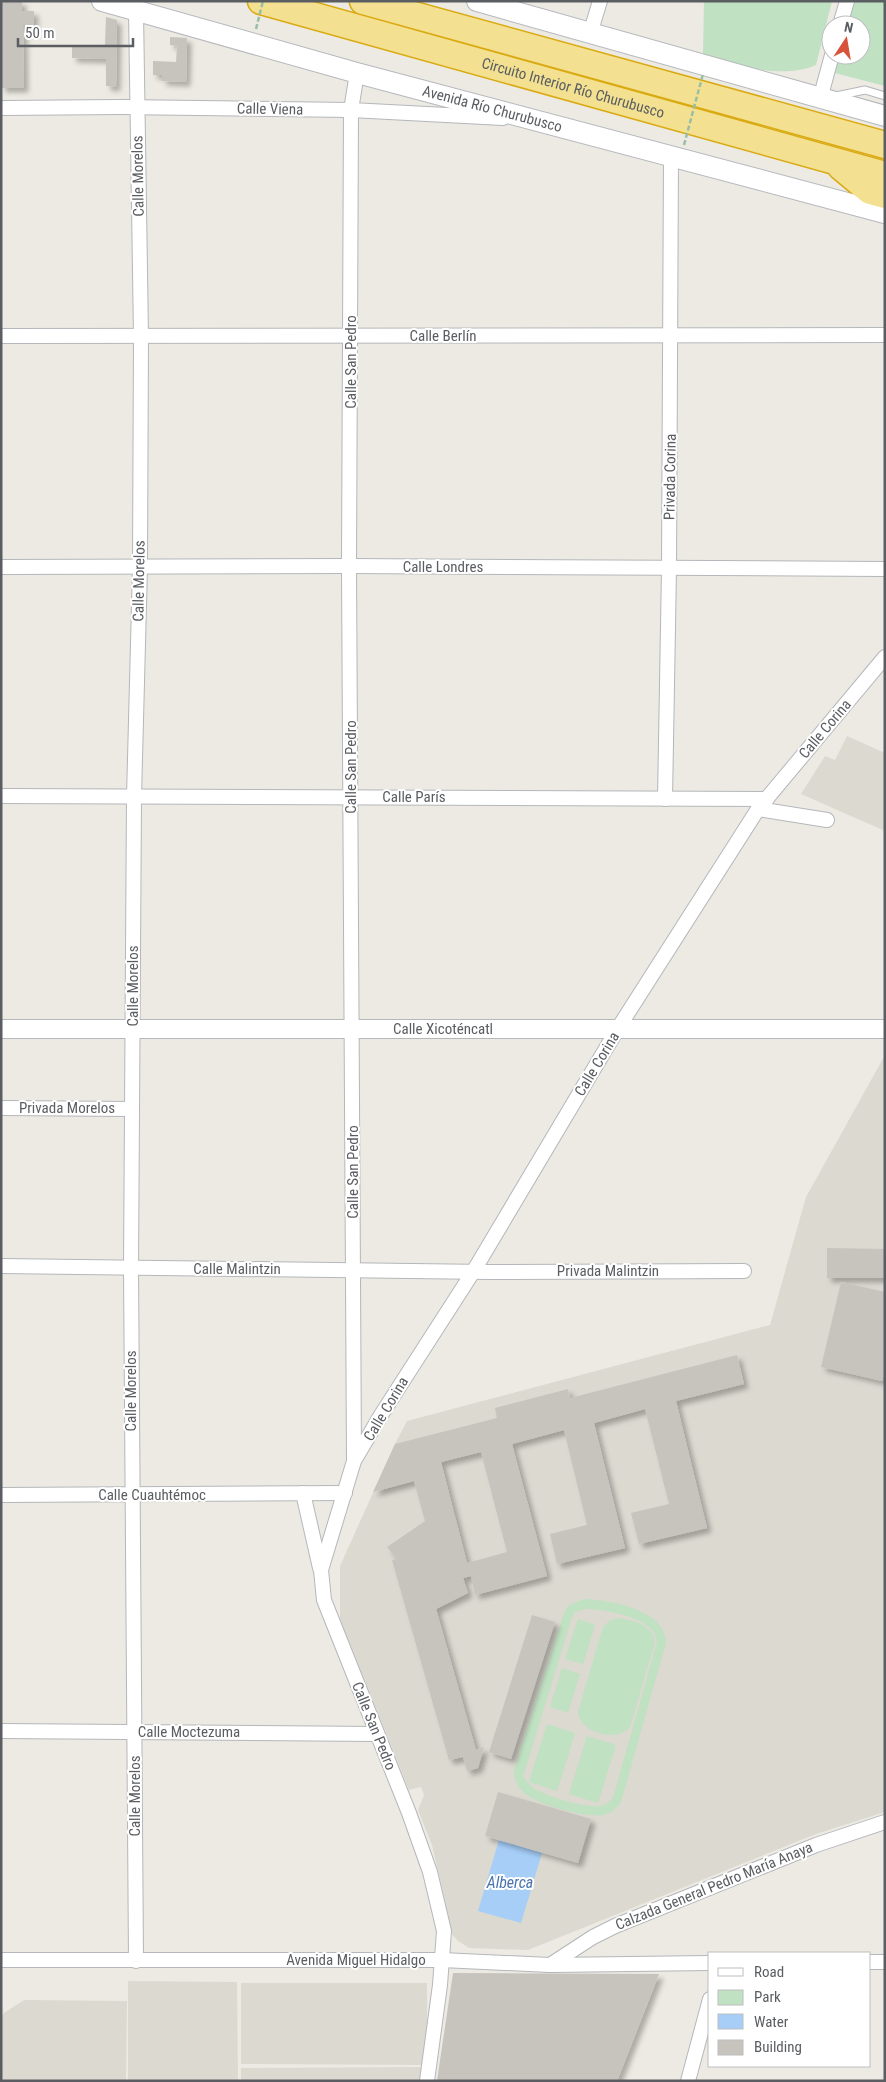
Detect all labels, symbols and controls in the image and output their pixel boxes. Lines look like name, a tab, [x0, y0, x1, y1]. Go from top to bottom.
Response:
scale bar	[18, 15, 132, 47]
north arrow	[821, 15, 871, 65]
text: N	[843, 19, 855, 36]
text: 50 m	[25, 24, 55, 42]
street label: Circuito Interior Río Churubusco	[480, 54, 666, 122]
street label: Avenida Río Churubusco	[421, 82, 564, 136]
street label: Calle Viena	[237, 99, 303, 119]
street label: Calle Morelos	[128, 135, 148, 217]
street label: Calle San Pedro	[342, 315, 360, 409]
street label: Calle Berlín	[409, 327, 477, 345]
street label: Privada Corina	[660, 434, 680, 520]
street label: Calle Morelos	[129, 540, 149, 622]
street label: Calle Londres	[403, 558, 484, 576]
street label: Calle Corina	[795, 696, 855, 762]
street label: Calle San Pedro	[342, 720, 360, 814]
street label: Calle París	[382, 788, 446, 806]
street label: Calle Morelos	[124, 945, 142, 1027]
street label: Calle Xicoténcatl	[393, 1020, 493, 1038]
street label: Calle Corina	[571, 1029, 623, 1099]
street label: Privada Morelos	[19, 1099, 115, 1117]
street label: Calle San Pedro	[344, 1125, 362, 1219]
street label: Calle Malintzin	[193, 1260, 281, 1278]
street label: Privada Malintzin	[557, 1262, 659, 1280]
street label: Calle Morelos	[122, 1350, 140, 1432]
street label: Calle Corina	[360, 1374, 412, 1444]
street label: Calle Cuauhtémoc	[98, 1486, 206, 1504]
street label: Calle San Pedro	[348, 1679, 400, 1773]
street label: Calle Moctezuma	[138, 1723, 240, 1741]
street label: Calle Morelos	[126, 1755, 144, 1837]
street label: Calzada General Pedro María Anaya	[613, 1838, 815, 1934]
water label: Alberca	[486, 1873, 533, 1892]
street label: Avenida Miguel Hidalgo	[286, 1951, 426, 1969]
legend	[708, 1952, 871, 2067]
text: Road	[754, 1963, 784, 1981]
text: Park	[754, 1988, 781, 2006]
text: Water	[754, 2013, 789, 2031]
text: Building	[754, 2038, 802, 2056]

